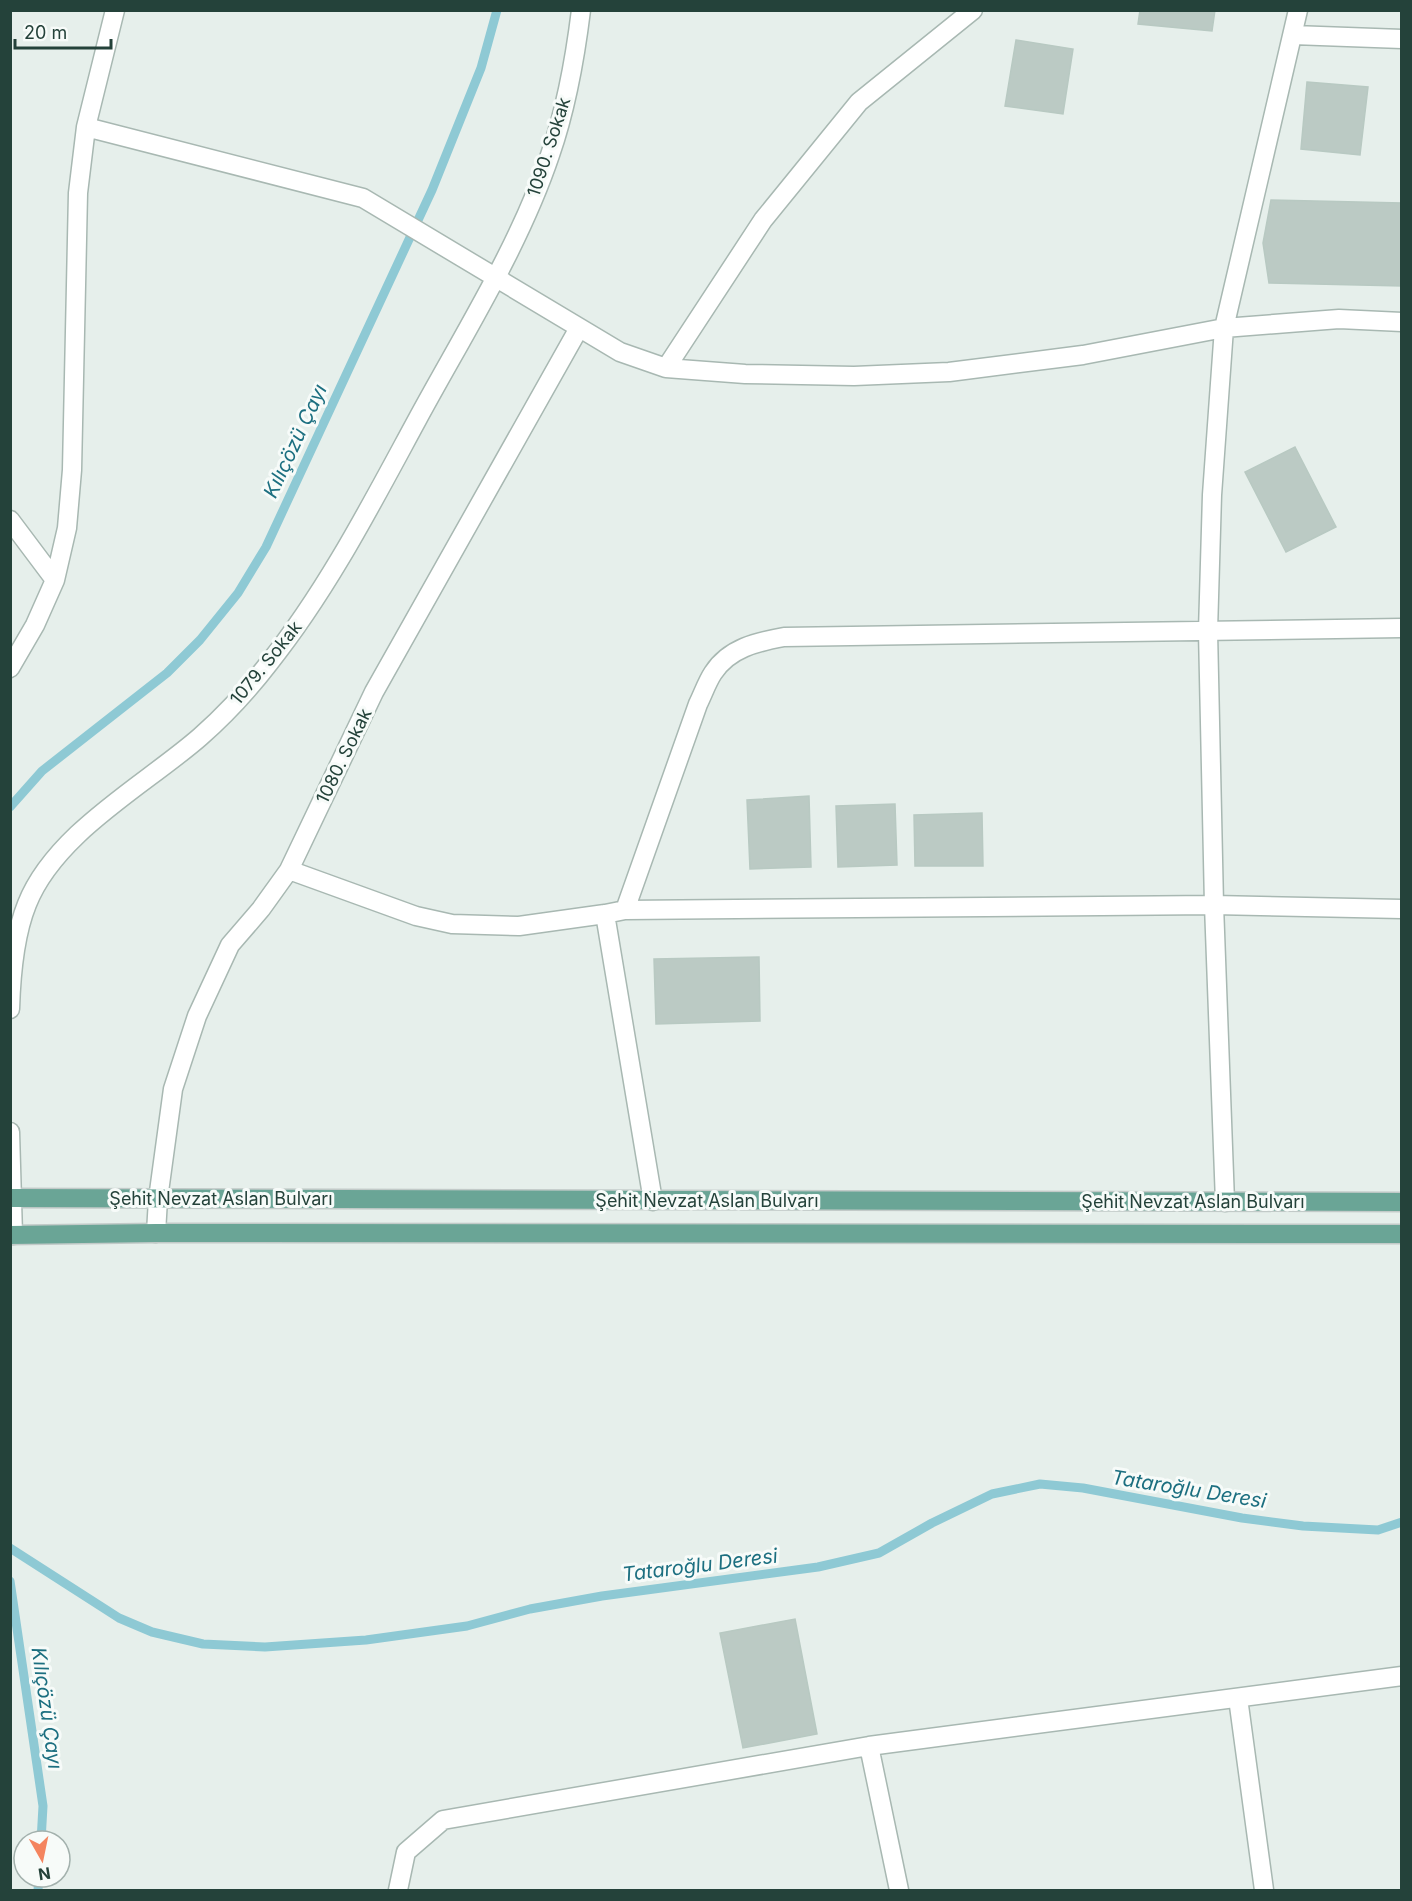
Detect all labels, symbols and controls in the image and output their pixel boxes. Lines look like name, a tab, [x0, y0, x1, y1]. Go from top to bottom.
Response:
scale bar	[15, 12, 111, 50]
text: 20 m	[24, 22, 67, 43]
street label: 1090. Sokak	[523, 94, 574, 199]
water label: Kılıçözü Çayı	[258, 380, 332, 502]
street label: 1079. Sokak	[226, 617, 306, 709]
street label: 1080. Sokak	[311, 705, 376, 807]
street label: Şehit Nevzat Aslan Bulvarı	[109, 1188, 333, 1209]
street label: Şehit Nevzat Aslan Bulvarı	[595, 1190, 819, 1211]
street label: Şehit Nevzat Aslan Bulvarı	[1081, 1191, 1305, 1212]
water label: Tataroğlu Deresi	[1110, 1465, 1269, 1513]
water label: Tataroğlu Deresi	[621, 1543, 780, 1586]
water label: Kılıçözü Çayı	[27, 1646, 67, 1771]
north arrow	[12, 1829, 72, 1889]
text: N	[37, 1863, 52, 1885]

